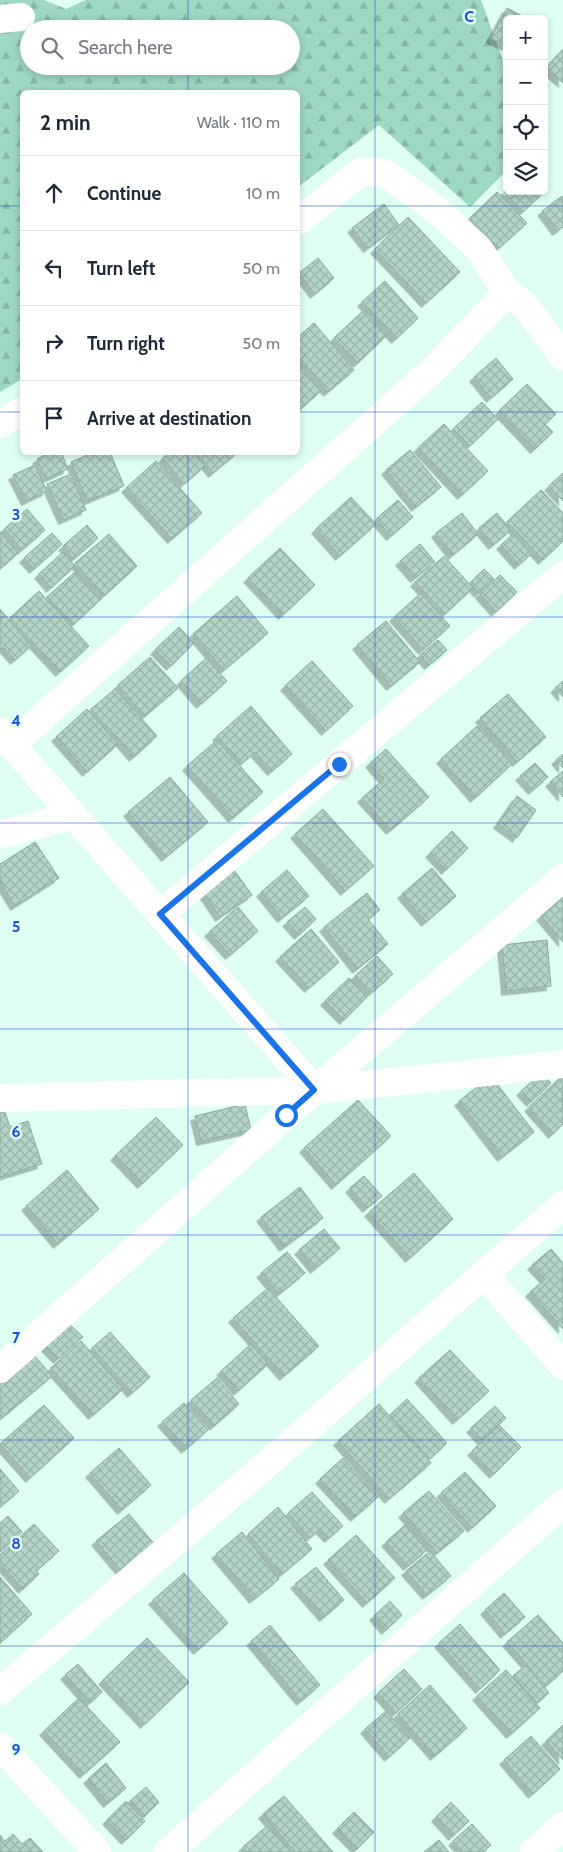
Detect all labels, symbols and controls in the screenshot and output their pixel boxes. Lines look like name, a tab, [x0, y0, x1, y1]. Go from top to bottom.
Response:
text: C	[464, 7, 474, 26]
map controls	[503, 15, 548, 195]
button: +	[503, 15, 548, 60]
search box	[20, 20, 300, 75]
icon: search	[38, 34, 66, 62]
text: Search here	[78, 36, 172, 59]
button: −	[503, 60, 548, 105]
button: locate	[503, 105, 548, 150]
text: 2 min	[40, 110, 91, 135]
text: Walk · 110 m	[197, 113, 280, 132]
button: layers	[503, 150, 548, 195]
icon: ahead	[40, 179, 68, 207]
text: Continue	[87, 182, 161, 205]
text: 10 m	[246, 184, 280, 203]
icon: left	[40, 254, 68, 282]
text: Turn left	[87, 257, 155, 280]
text: 50 m	[243, 259, 280, 278]
icon: right	[40, 329, 68, 357]
text: Turn right	[87, 332, 165, 355]
text: 50 m	[243, 334, 280, 353]
icon: arrive	[40, 404, 68, 432]
text: Arrive at destination	[87, 407, 251, 430]
text: 3	[12, 505, 20, 524]
text: 4	[11, 711, 21, 730]
route end	[328, 753, 351, 776]
text: 5	[12, 917, 20, 936]
route start	[275, 1104, 298, 1127]
text: 6	[12, 1122, 21, 1141]
text: 7	[12, 1328, 21, 1347]
text: 8	[11, 1534, 21, 1553]
text: 9	[12, 1740, 21, 1759]

